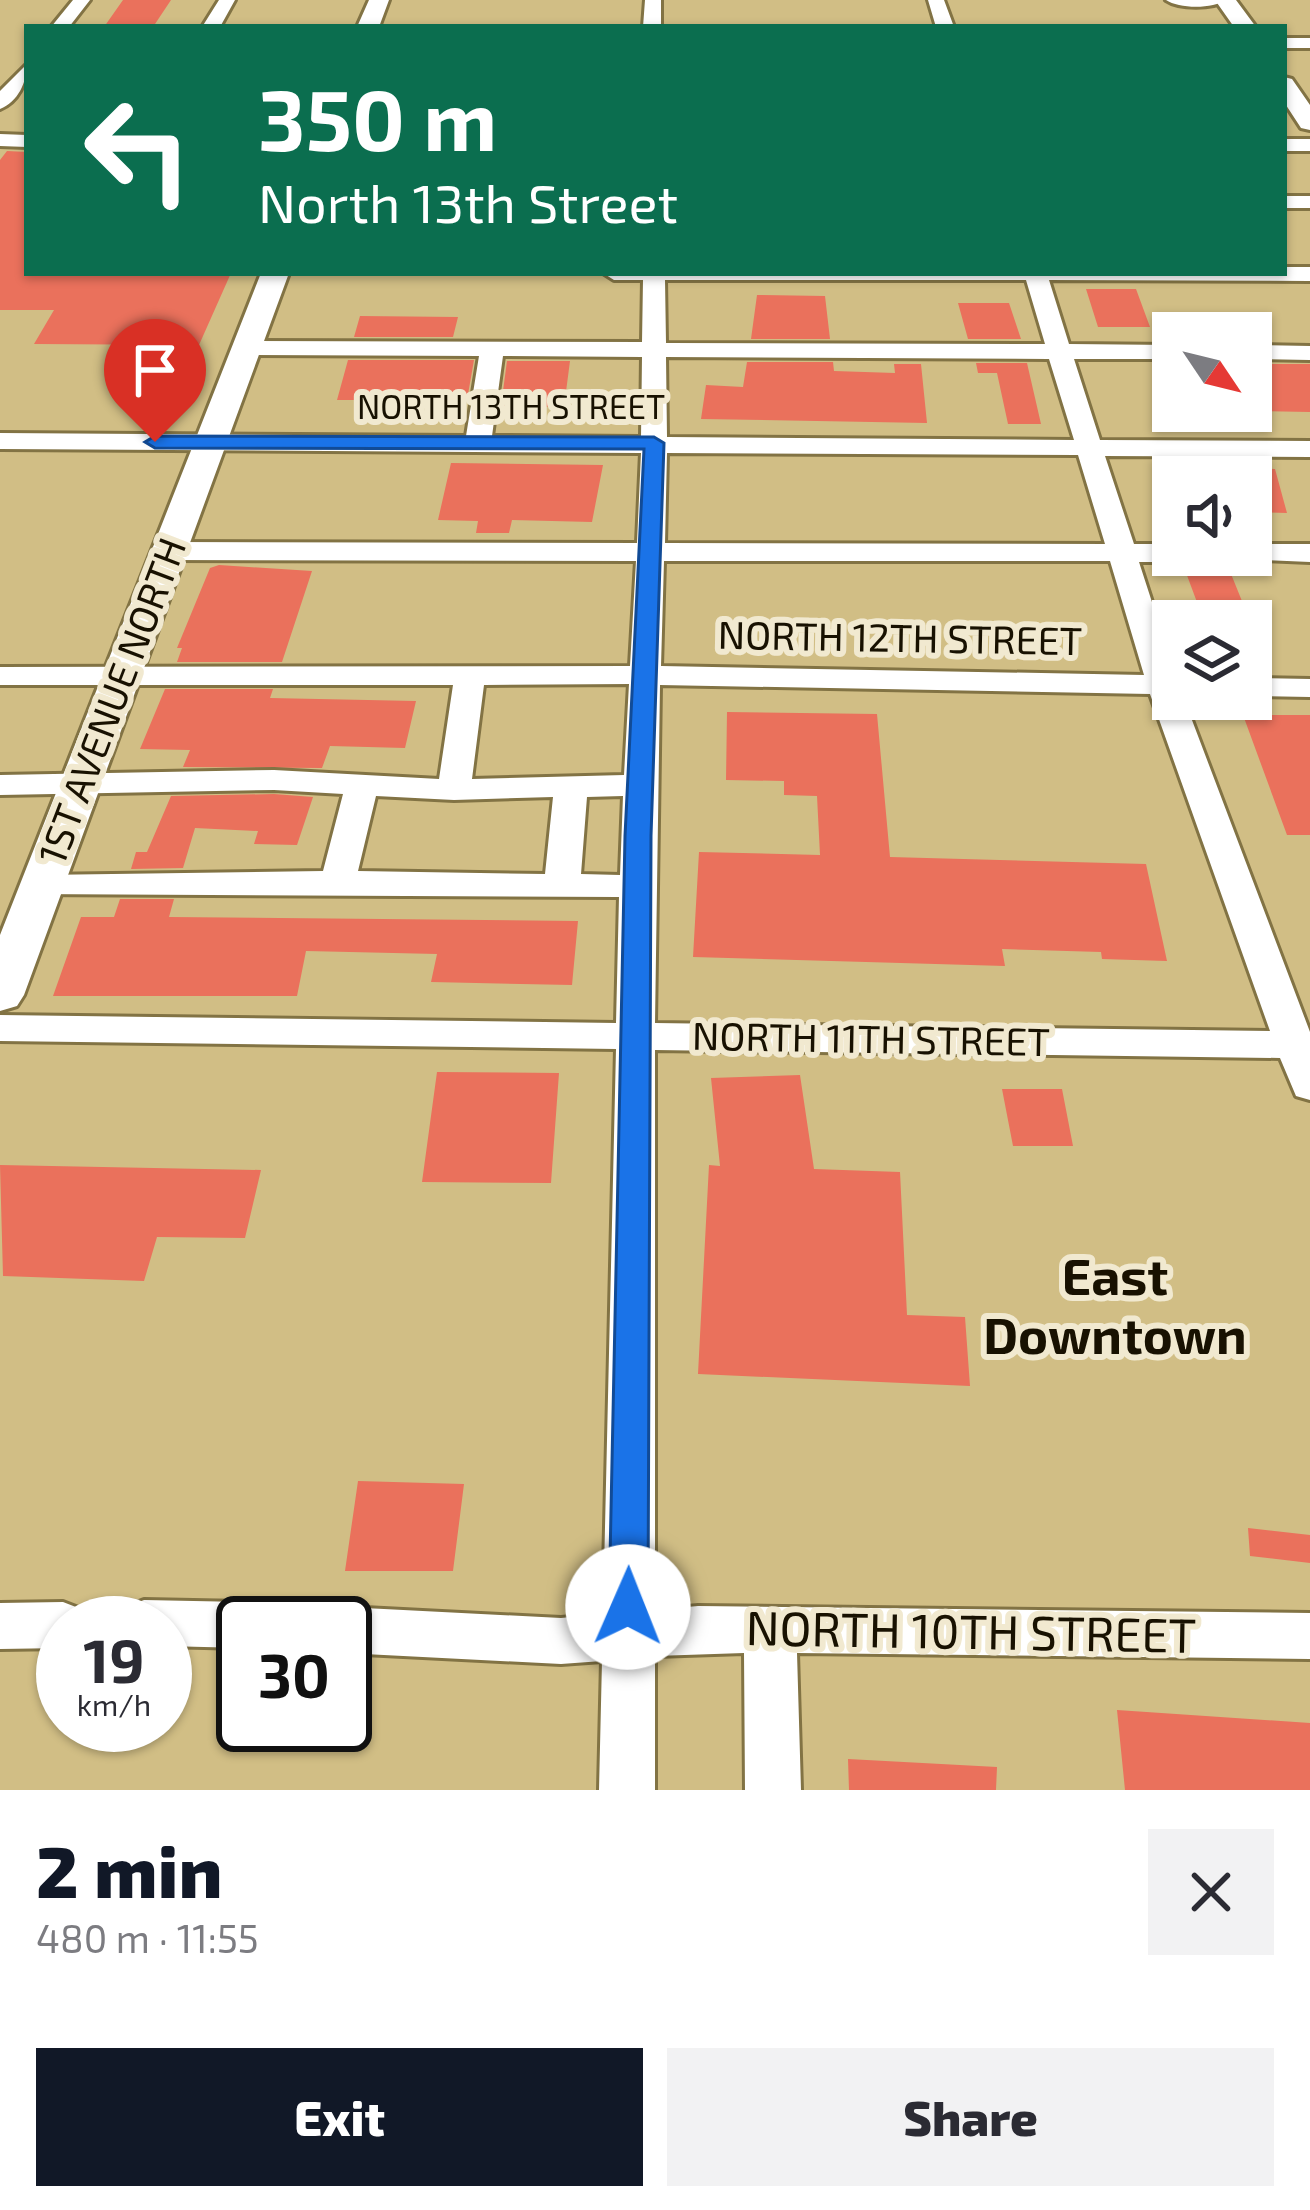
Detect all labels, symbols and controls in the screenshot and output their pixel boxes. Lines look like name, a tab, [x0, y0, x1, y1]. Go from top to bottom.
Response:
text: 350 m	[258, 67, 497, 168]
icon: left	[60, 72, 216, 228]
text: North 13th Street	[258, 169, 678, 234]
north arrow	[1152, 312, 1272, 432]
map controls	[1152, 312, 1272, 720]
pin	[104, 319, 206, 442]
icon: arrive	[122, 337, 188, 403]
street label: NORTH 13TH STREET	[357, 386, 665, 426]
button: sound	[1152, 456, 1272, 576]
street label: 1ST AVENUE NORTH	[27, 531, 194, 870]
button: layers	[1152, 600, 1272, 720]
street label: NORTH 12TH STREET	[717, 610, 1083, 663]
street label: NORTH 11TH STREET	[692, 1011, 1050, 1064]
district label: East Downtown	[983, 1244, 1247, 1364]
position arrow	[565, 1544, 691, 1670]
speed limit sign: 30	[216, 1596, 372, 1752]
street label: NORTH 10TH STREET	[745, 1597, 1197, 1663]
text: 19	[83, 1623, 145, 1695]
text: km/h	[77, 1686, 151, 1722]
text: 2 min	[36, 1826, 222, 1912]
button: close	[1148, 1829, 1274, 1955]
text: 480 m · 11:55	[36, 1914, 259, 1961]
button: Exit	[36, 2048, 643, 2186]
button: Share	[667, 2048, 1274, 2186]

